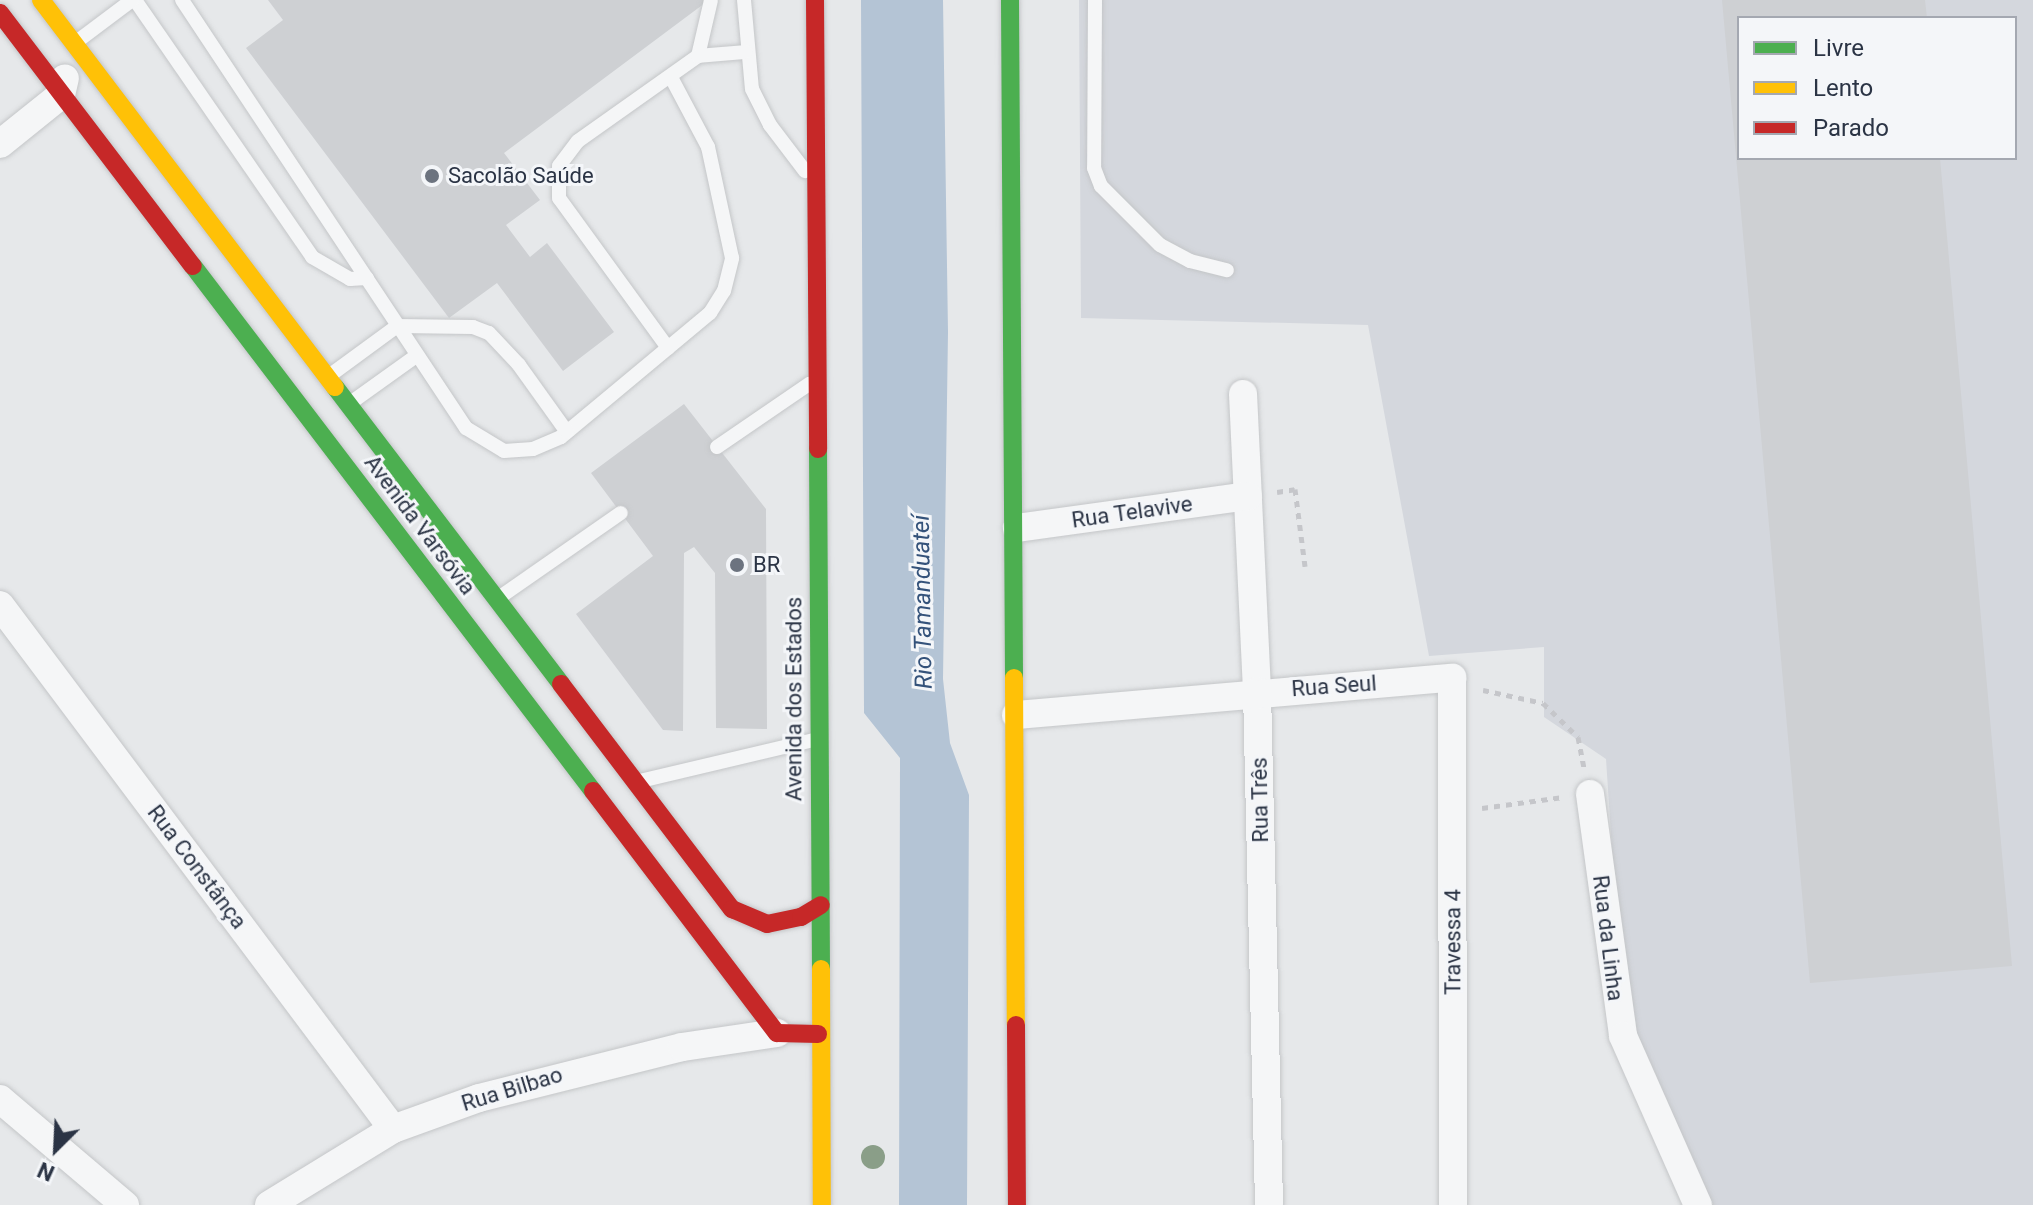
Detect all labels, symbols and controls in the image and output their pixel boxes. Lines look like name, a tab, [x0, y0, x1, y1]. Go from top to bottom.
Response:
legend	[1737, 16, 2017, 160]
text: Livre	[1813, 34, 1864, 62]
text: Lento	[1813, 74, 1873, 102]
text: Parado	[1813, 114, 1889, 142]
place label: Sacolão Saúde	[448, 163, 594, 189]
marker: Sacolão Saúde	[423, 167, 441, 185]
street label: Avenida Varsóvia	[359, 450, 481, 600]
street label: Rua Telavive	[1070, 490, 1194, 534]
water label: Rio Tamanduateí	[907, 514, 939, 690]
place label: BR	[753, 552, 780, 578]
marker: BR	[728, 556, 746, 574]
street label: Avenida dos Estados	[781, 597, 807, 801]
street label: Rua Seul	[1291, 670, 1377, 702]
street label: Rua Três	[1246, 757, 1274, 843]
street label: Rua Constânça	[142, 800, 252, 934]
street label: Rua da Linha	[1587, 874, 1629, 1002]
street label: Travessa 4	[1440, 889, 1466, 995]
street label: Rua Bilbao	[458, 1061, 566, 1117]
north arrow	[16, 1109, 96, 1189]
text: N	[34, 1157, 58, 1186]

